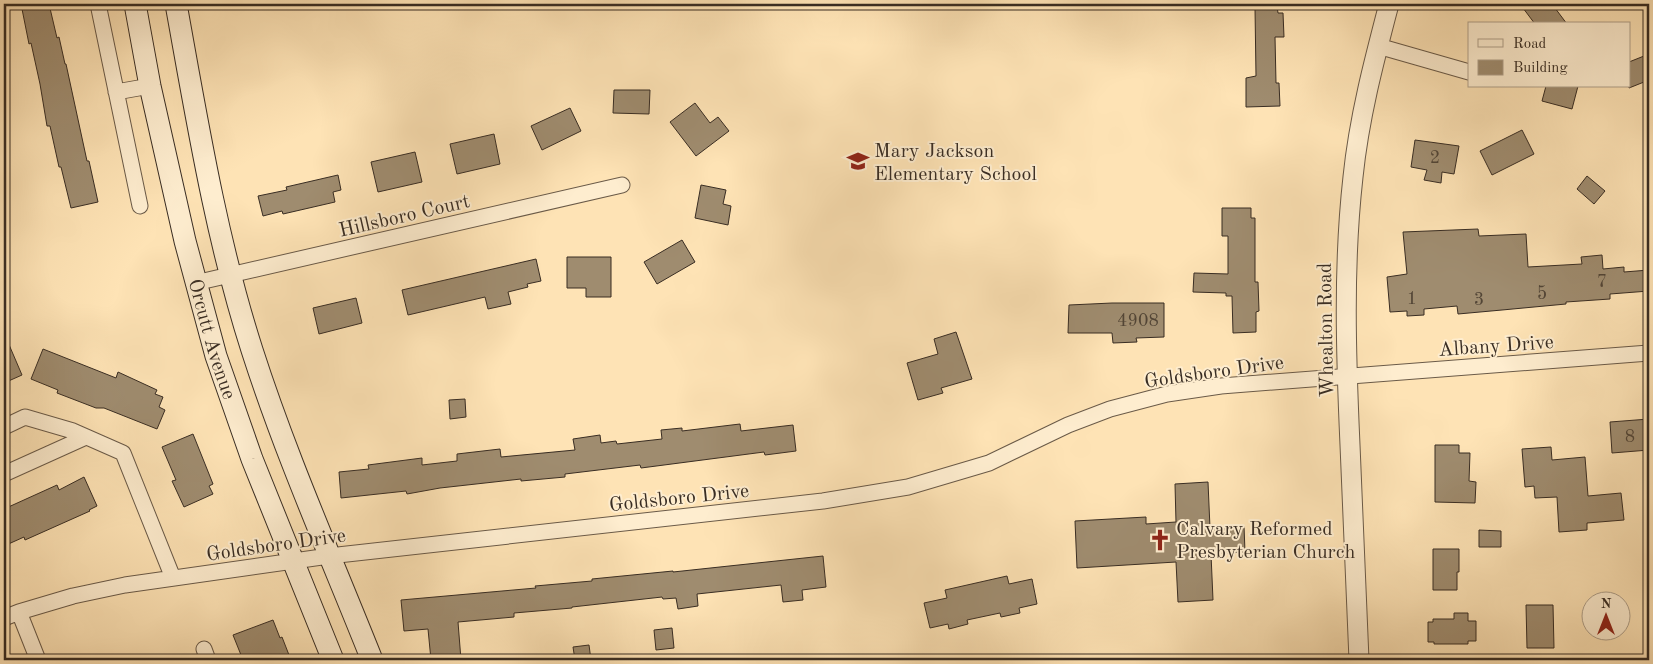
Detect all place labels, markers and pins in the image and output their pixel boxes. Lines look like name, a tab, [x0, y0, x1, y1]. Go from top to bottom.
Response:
place label: Mary Jackson Elementary School	[874, 142, 1037, 185]
school or university icon: Mary Jackson Elementary School	[845, 148, 871, 174]
place label: Calvary Reformed Presbyterian Church	[1176, 520, 1355, 563]
church icon: Calvary Reformed Presbyterian Church	[1147, 527, 1173, 553]

